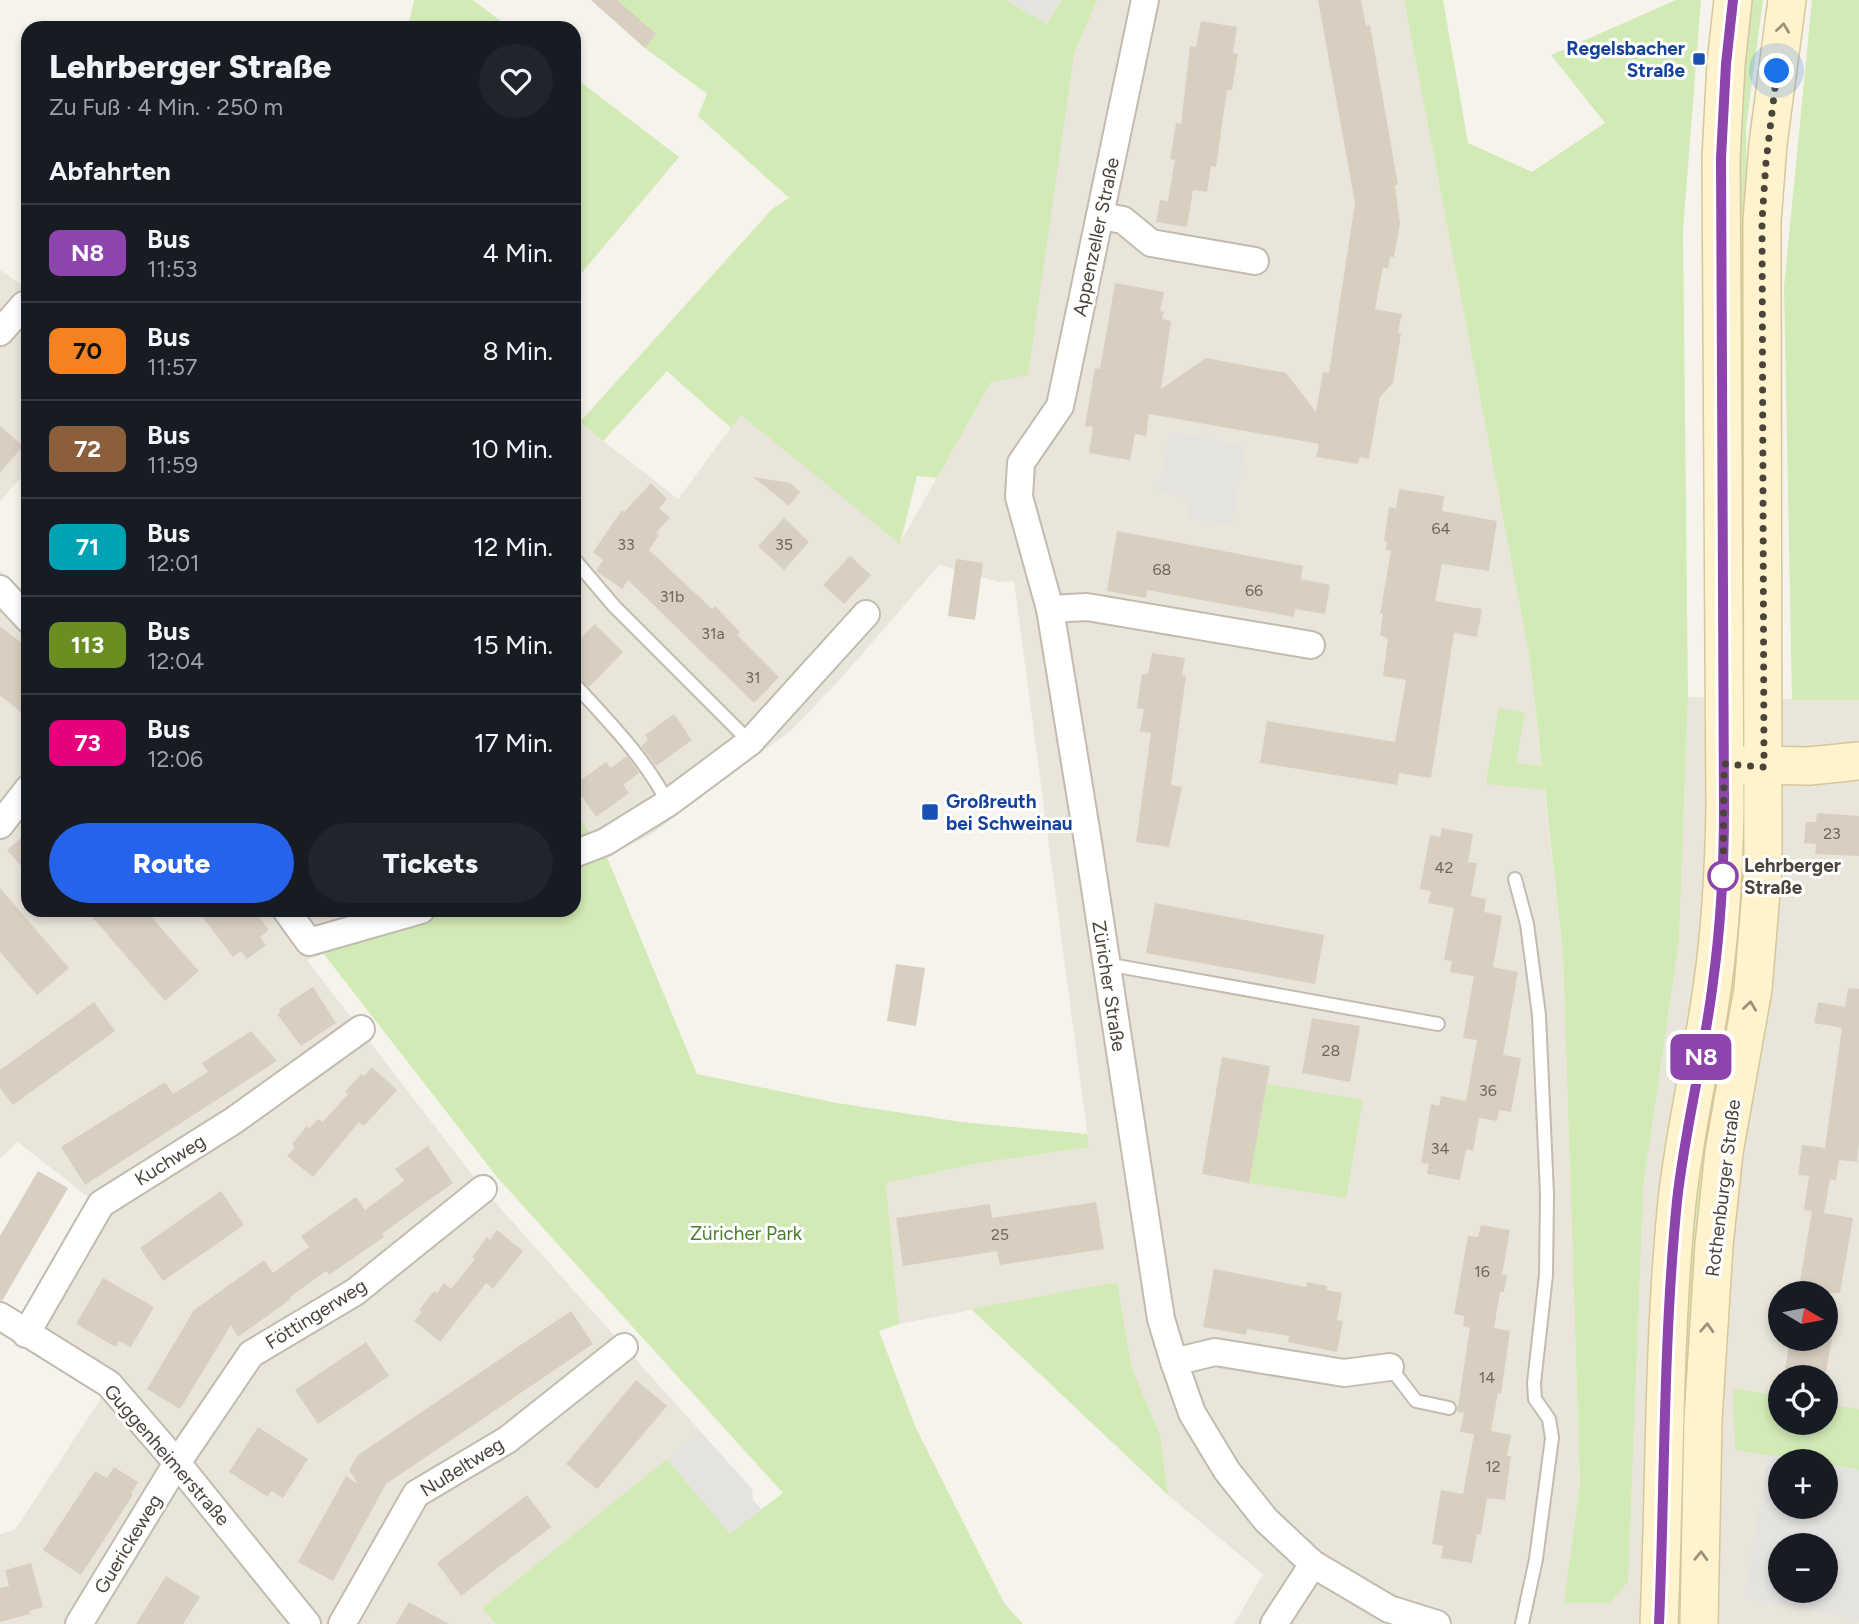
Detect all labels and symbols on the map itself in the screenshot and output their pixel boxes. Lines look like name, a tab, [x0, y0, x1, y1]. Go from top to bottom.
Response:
one-way arrow	[1776, 22, 1791, 34]
place label: Regelsbacher Straße	[1566, 37, 1685, 82]
marker: Regelsbacher Straße	[1691, 51, 1707, 67]
your location	[1759, 53, 1794, 88]
street label: Appenzeller Straße	[1068, 155, 1124, 319]
house number: 64	[1432, 519, 1451, 538]
house number: 33	[617, 535, 635, 554]
house number: 35	[775, 535, 793, 554]
house number: 68	[1153, 560, 1171, 579]
house number: 66	[1245, 581, 1263, 600]
house number: 31b	[660, 587, 684, 606]
house number: 31a	[701, 624, 725, 643]
house number: 31	[745, 668, 761, 687]
place label: Großreuth bei Schweinau	[946, 790, 1073, 835]
marker: Großreuth bei Schweinau	[920, 802, 940, 822]
house number: 23	[1823, 824, 1841, 843]
place label: Lehrberger Straße	[1744, 854, 1841, 899]
house number: 42	[1435, 858, 1453, 877]
marker: Lehrberger Straße	[1708, 861, 1738, 891]
street label: Züricher Straße	[1087, 919, 1131, 1053]
one-way arrow	[1742, 1000, 1757, 1012]
line badge: N8	[1670, 1034, 1732, 1080]
house number: 28	[1322, 1041, 1340, 1060]
house number: 36	[1479, 1081, 1497, 1100]
street label: Rothenburger Straße	[1701, 1098, 1745, 1278]
street label: Kuchweg	[130, 1129, 210, 1191]
house number: 34	[1431, 1139, 1449, 1158]
park label: Züricher Park	[690, 1222, 803, 1245]
house number: 25	[991, 1225, 1009, 1244]
house number: 16	[1474, 1262, 1490, 1281]
street label: Föttingerweg	[261, 1274, 371, 1354]
north arrow	[1768, 1281, 1838, 1351]
one-way arrow	[1700, 1323, 1715, 1334]
house number: 14	[1479, 1368, 1495, 1387]
street label: Guggenheimerstraße	[99, 1380, 235, 1530]
street label: Nußeltweg	[416, 1432, 508, 1502]
house number: 12	[1485, 1457, 1501, 1476]
street label: Guerickeweg	[89, 1490, 167, 1598]
one-way arrow	[1694, 1550, 1709, 1561]

